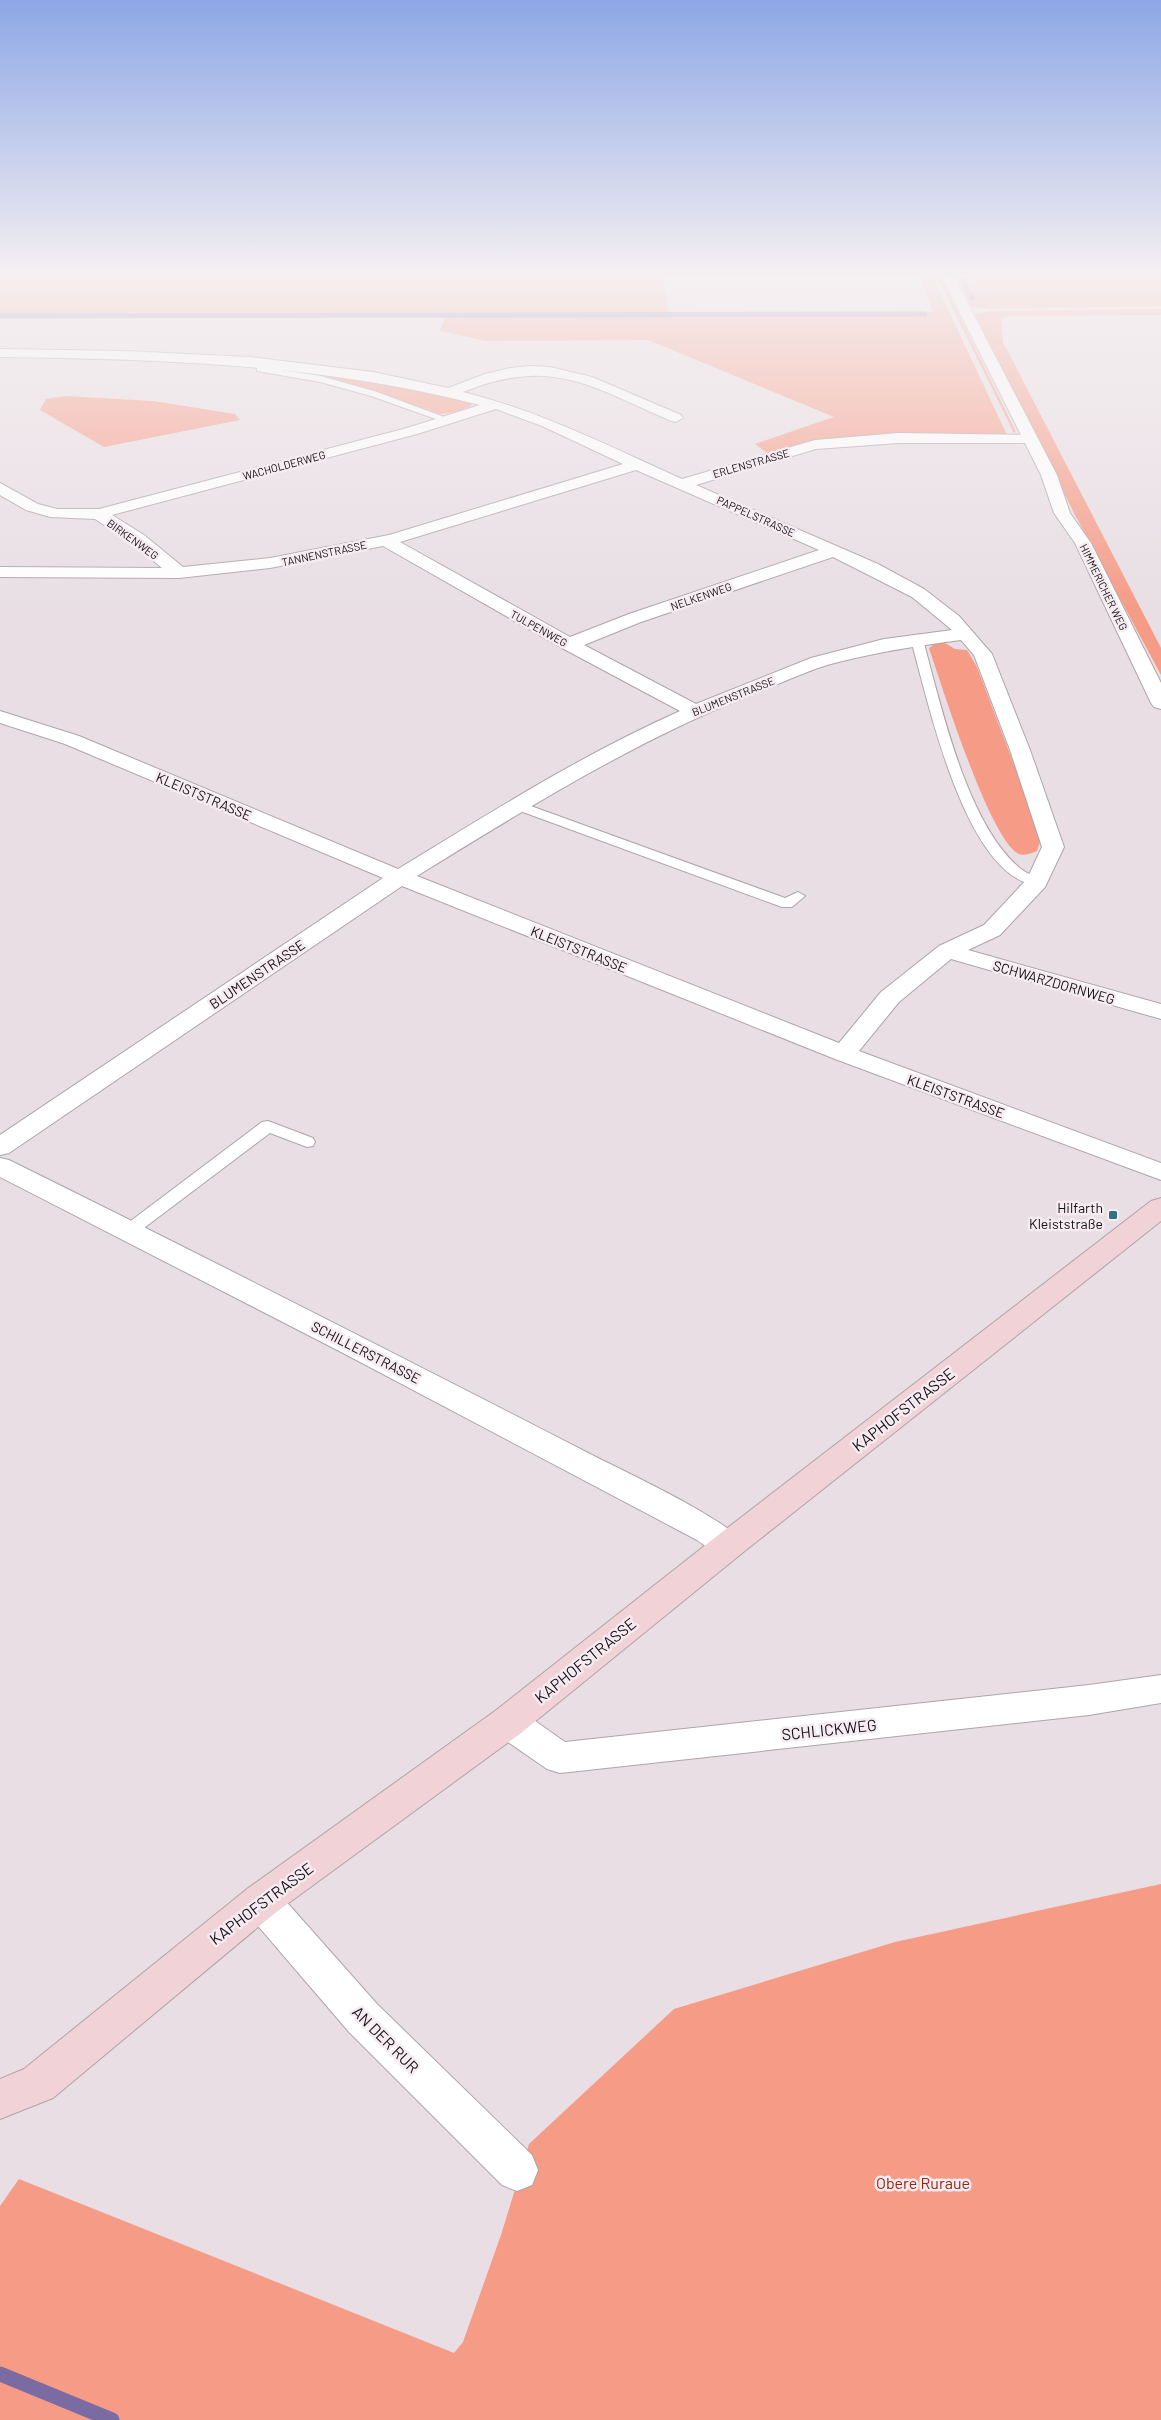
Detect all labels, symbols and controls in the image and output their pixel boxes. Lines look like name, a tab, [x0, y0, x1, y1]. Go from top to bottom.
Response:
street label: ERLENSTRASSE	[711, 446, 791, 480]
street label: WACHOLDERWEG	[241, 448, 327, 482]
street label: PAPPELSTRASSE	[715, 493, 797, 539]
street label: BIRKENWEG	[105, 516, 161, 562]
street label: TANNENSTRASSE	[280, 538, 368, 568]
street label: HIMMERICHER WEG	[1077, 542, 1131, 632]
street label: NELKENWEG	[669, 579, 733, 613]
street label: TULPENWEG	[508, 607, 570, 649]
street label: BLUMENSTRASSE	[690, 673, 776, 718]
street label: KLEISTSTRASSE	[154, 768, 254, 824]
street label: KLEISTSTRASSE	[528, 922, 630, 976]
street label: BLUMENSTRASSE	[206, 936, 308, 1012]
street label: SCHWARZDORNWEG	[991, 956, 1117, 1008]
street label: KLEISTSTRASSE	[905, 1071, 1007, 1121]
place label: Hilfarth Kleiststraße	[1029, 1199, 1103, 1232]
marker: Hilfarth Kleiststraße	[1107, 1209, 1119, 1221]
street label: SCHILLERSTRASSE	[309, 1317, 423, 1387]
street label: KAPHOFSTRASSE	[848, 1363, 958, 1455]
street label: KAPHOFSTRASSE	[530, 1613, 640, 1707]
street label: SCHLICKWEG	[780, 1715, 878, 1743]
street label: KAPHOFSTRASSE	[205, 1858, 317, 1948]
street label: AN DER RUR	[349, 2002, 423, 2076]
park label: Obere Ruraue	[876, 2173, 970, 2192]

